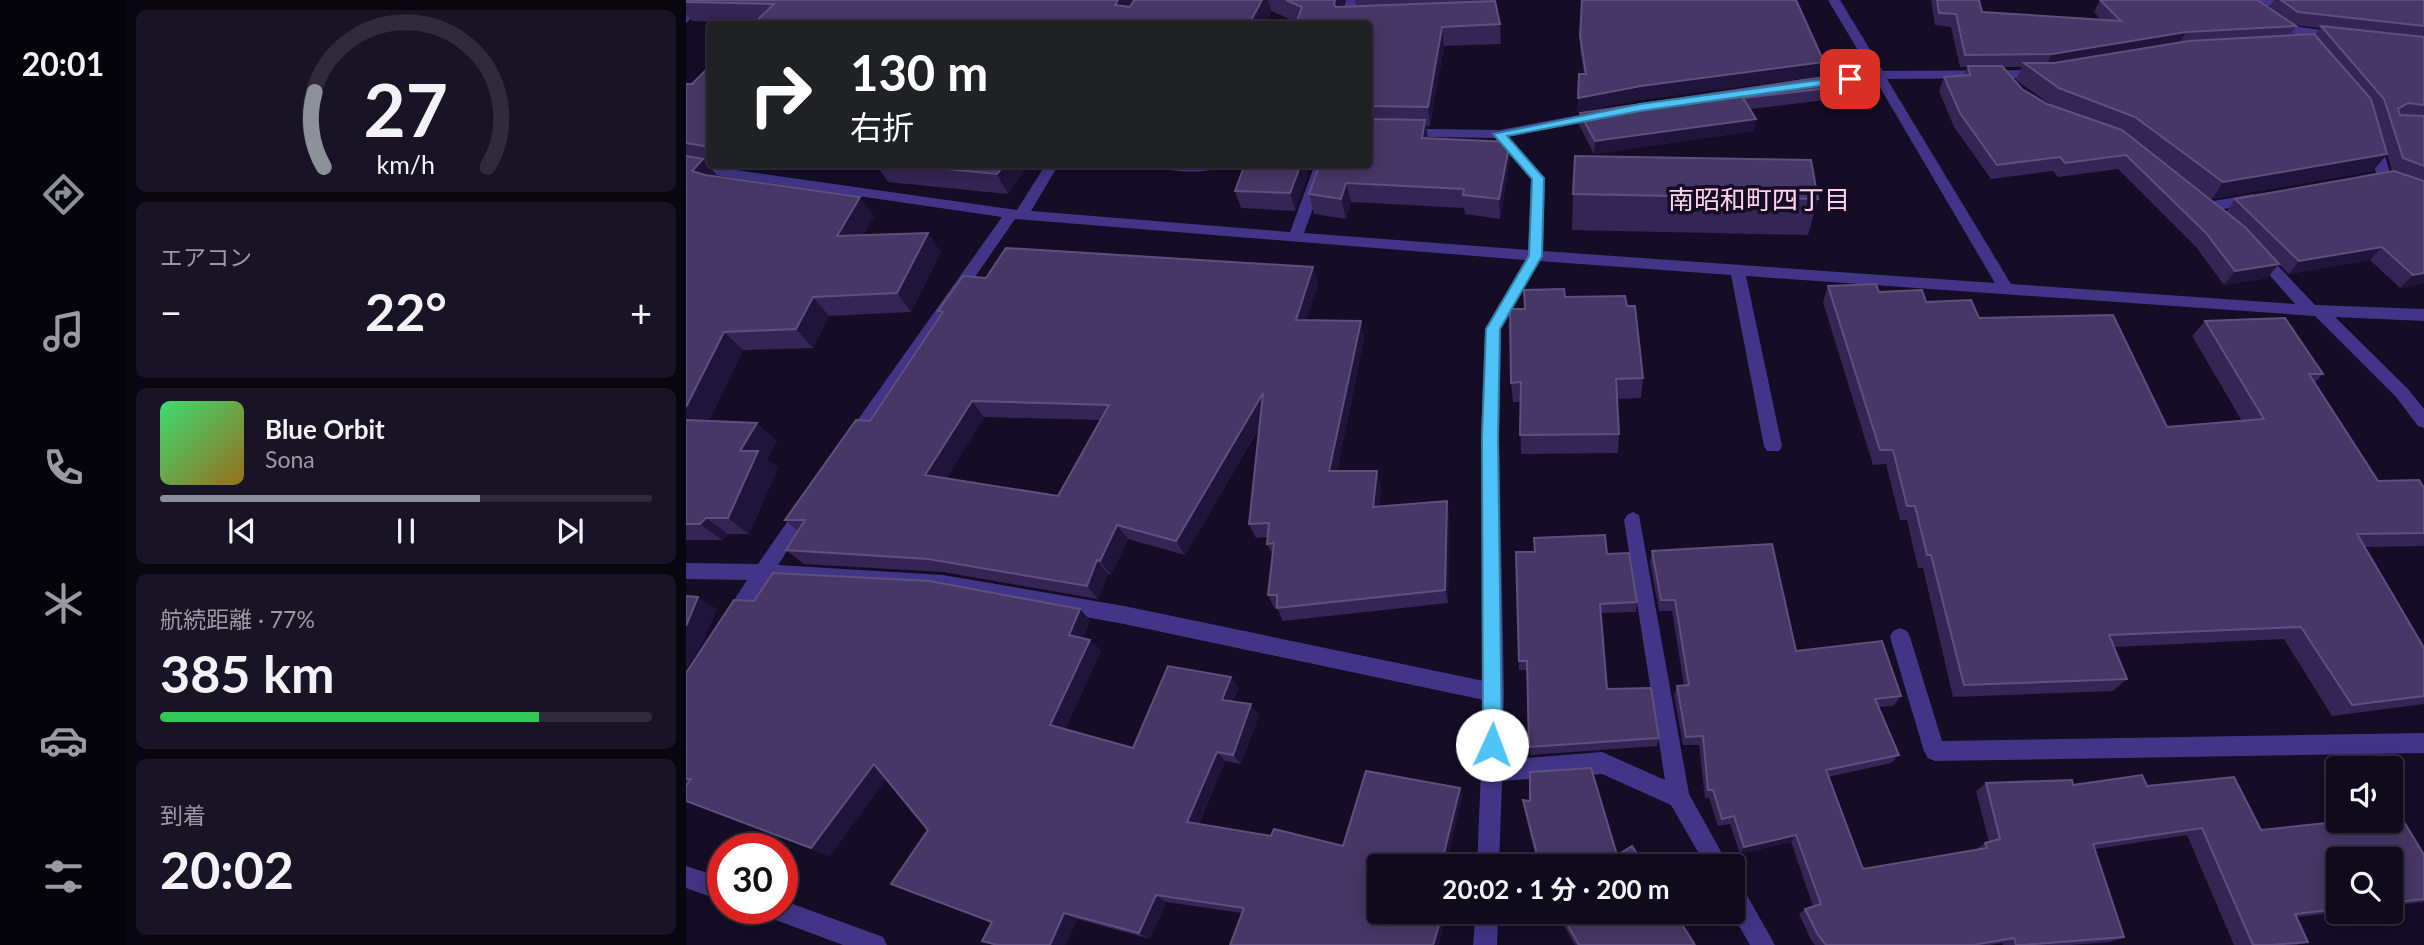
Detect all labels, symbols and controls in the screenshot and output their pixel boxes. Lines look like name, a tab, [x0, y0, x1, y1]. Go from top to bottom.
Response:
text: 130 m	[850, 43, 988, 101]
text: 20:01	[22, 44, 104, 83]
icon: right	[735, 49, 826, 140]
pin	[1820, 49, 1880, 109]
icon: arrive	[1831, 60, 1869, 98]
text: 27	[364, 65, 448, 153]
text: 右折	[850, 107, 914, 146]
text: km/h	[377, 149, 435, 179]
icon: directions	[39, 170, 88, 219]
district label: 南昭和町四丁目	[1668, 183, 1850, 215]
text: エアコン	[160, 243, 252, 271]
text: 22°	[365, 280, 447, 342]
text: −	[160, 289, 182, 335]
text: +	[630, 289, 652, 335]
icon: music	[39, 307, 88, 356]
text: Blue Orbit	[265, 413, 385, 445]
icon: phone	[39, 443, 88, 492]
text: Sona	[265, 445, 315, 473]
icon: previous	[223, 512, 261, 550]
icon: pause	[387, 512, 425, 550]
icon: next	[551, 512, 589, 550]
icon: climate	[39, 579, 88, 628]
text: 航続距離 · 77%	[160, 605, 315, 633]
text: 385 km	[160, 642, 334, 704]
position arrow	[1455, 708, 1529, 782]
icon: car	[39, 716, 88, 765]
map controls	[2326, 756, 2403, 924]
button: sound	[2326, 756, 2403, 833]
text: 到着	[160, 801, 206, 829]
speed limit sign: 30	[707, 833, 798, 924]
text: 20:02	[160, 838, 294, 900]
button: search	[2326, 847, 2403, 924]
icon: filters	[39, 852, 88, 901]
text: 20:02 · 1 分 · 200 m	[1442, 873, 1670, 905]

